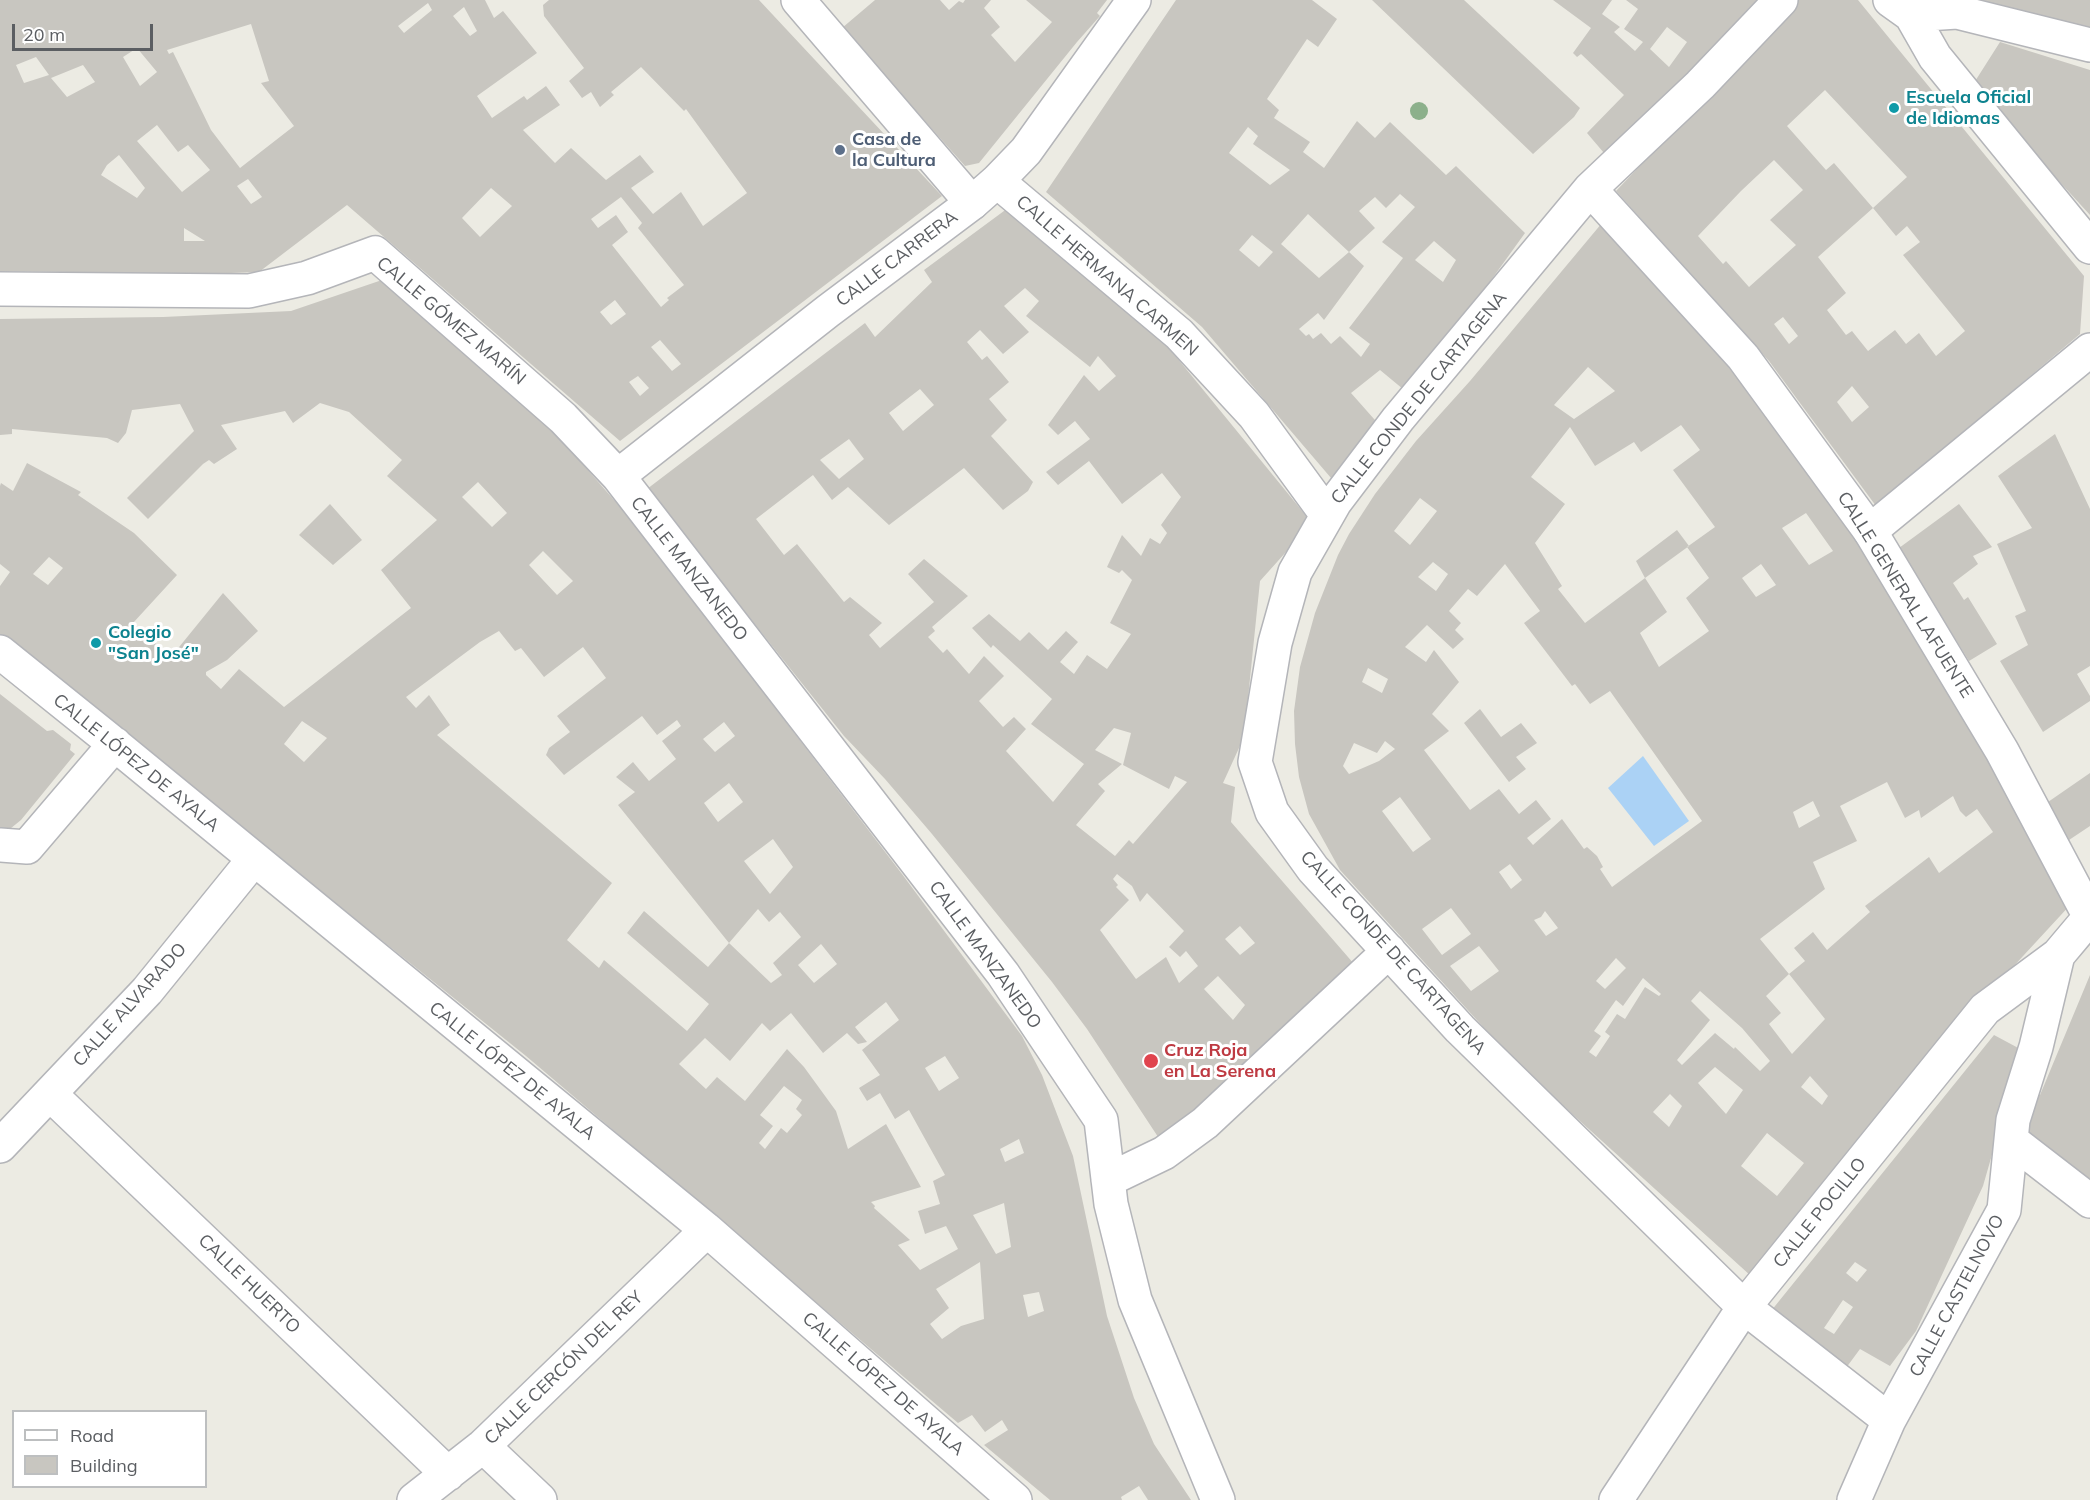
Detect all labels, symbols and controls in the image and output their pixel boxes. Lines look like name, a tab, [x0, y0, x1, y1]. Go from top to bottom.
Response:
scale bar	[15, 12, 156, 50]
text: 20 m	[23, 23, 65, 46]
place label: Escuela Oficial de Idiomas	[1906, 87, 2031, 130]
marker: Escuela Oficial de Idiomas	[1887, 101, 1901, 115]
place label: Casa de la Cultura	[852, 129, 936, 172]
marker: Casa de la Cultura	[833, 143, 847, 157]
street label: CALLE HERMANA CARMEN	[1012, 191, 1202, 361]
street label: CALLE CARRERA	[832, 206, 962, 312]
street label: CALLE GÓMEZ MARÍN	[372, 252, 530, 390]
street label: CALLE CONDE DE CARTAGENA	[1327, 287, 1511, 509]
street label: CALLE GENERAL LAFUENTE	[1832, 488, 1978, 702]
street label: CALLE MANZANEDO	[626, 492, 752, 646]
place label: Colegio "San José"	[108, 622, 199, 664]
marker: Colegio "San José"	[89, 636, 103, 650]
street label: CALLE LÓPEZ DE AYALA	[49, 689, 223, 837]
street label: CALLE CONDE DE CARTAGENA	[1296, 847, 1490, 1059]
street label: CALLE MANZANEDO	[924, 877, 1046, 1033]
street label: CALLE ALVARADO	[69, 939, 191, 1071]
street label: CALLE LÓPEZ DE AYALA	[425, 997, 599, 1145]
place label: Cruz Roja en La Serena	[1164, 1040, 1276, 1082]
marker: Cruz Roja en La Serena	[1142, 1052, 1160, 1070]
street label: CALLE POCILLO	[1769, 1154, 1871, 1272]
street label: CALLE CASTELNOVO	[1905, 1211, 2009, 1381]
street label: CALLE HUERTO	[193, 1230, 305, 1338]
street label: CALLE CERCÓN DEL REY	[480, 1287, 648, 1449]
street label: CALLE LÓPEZ DE AYALA	[798, 1308, 968, 1460]
legend	[12, 1410, 207, 1488]
text: Road	[70, 1424, 114, 1447]
text: Building	[70, 1454, 138, 1477]

